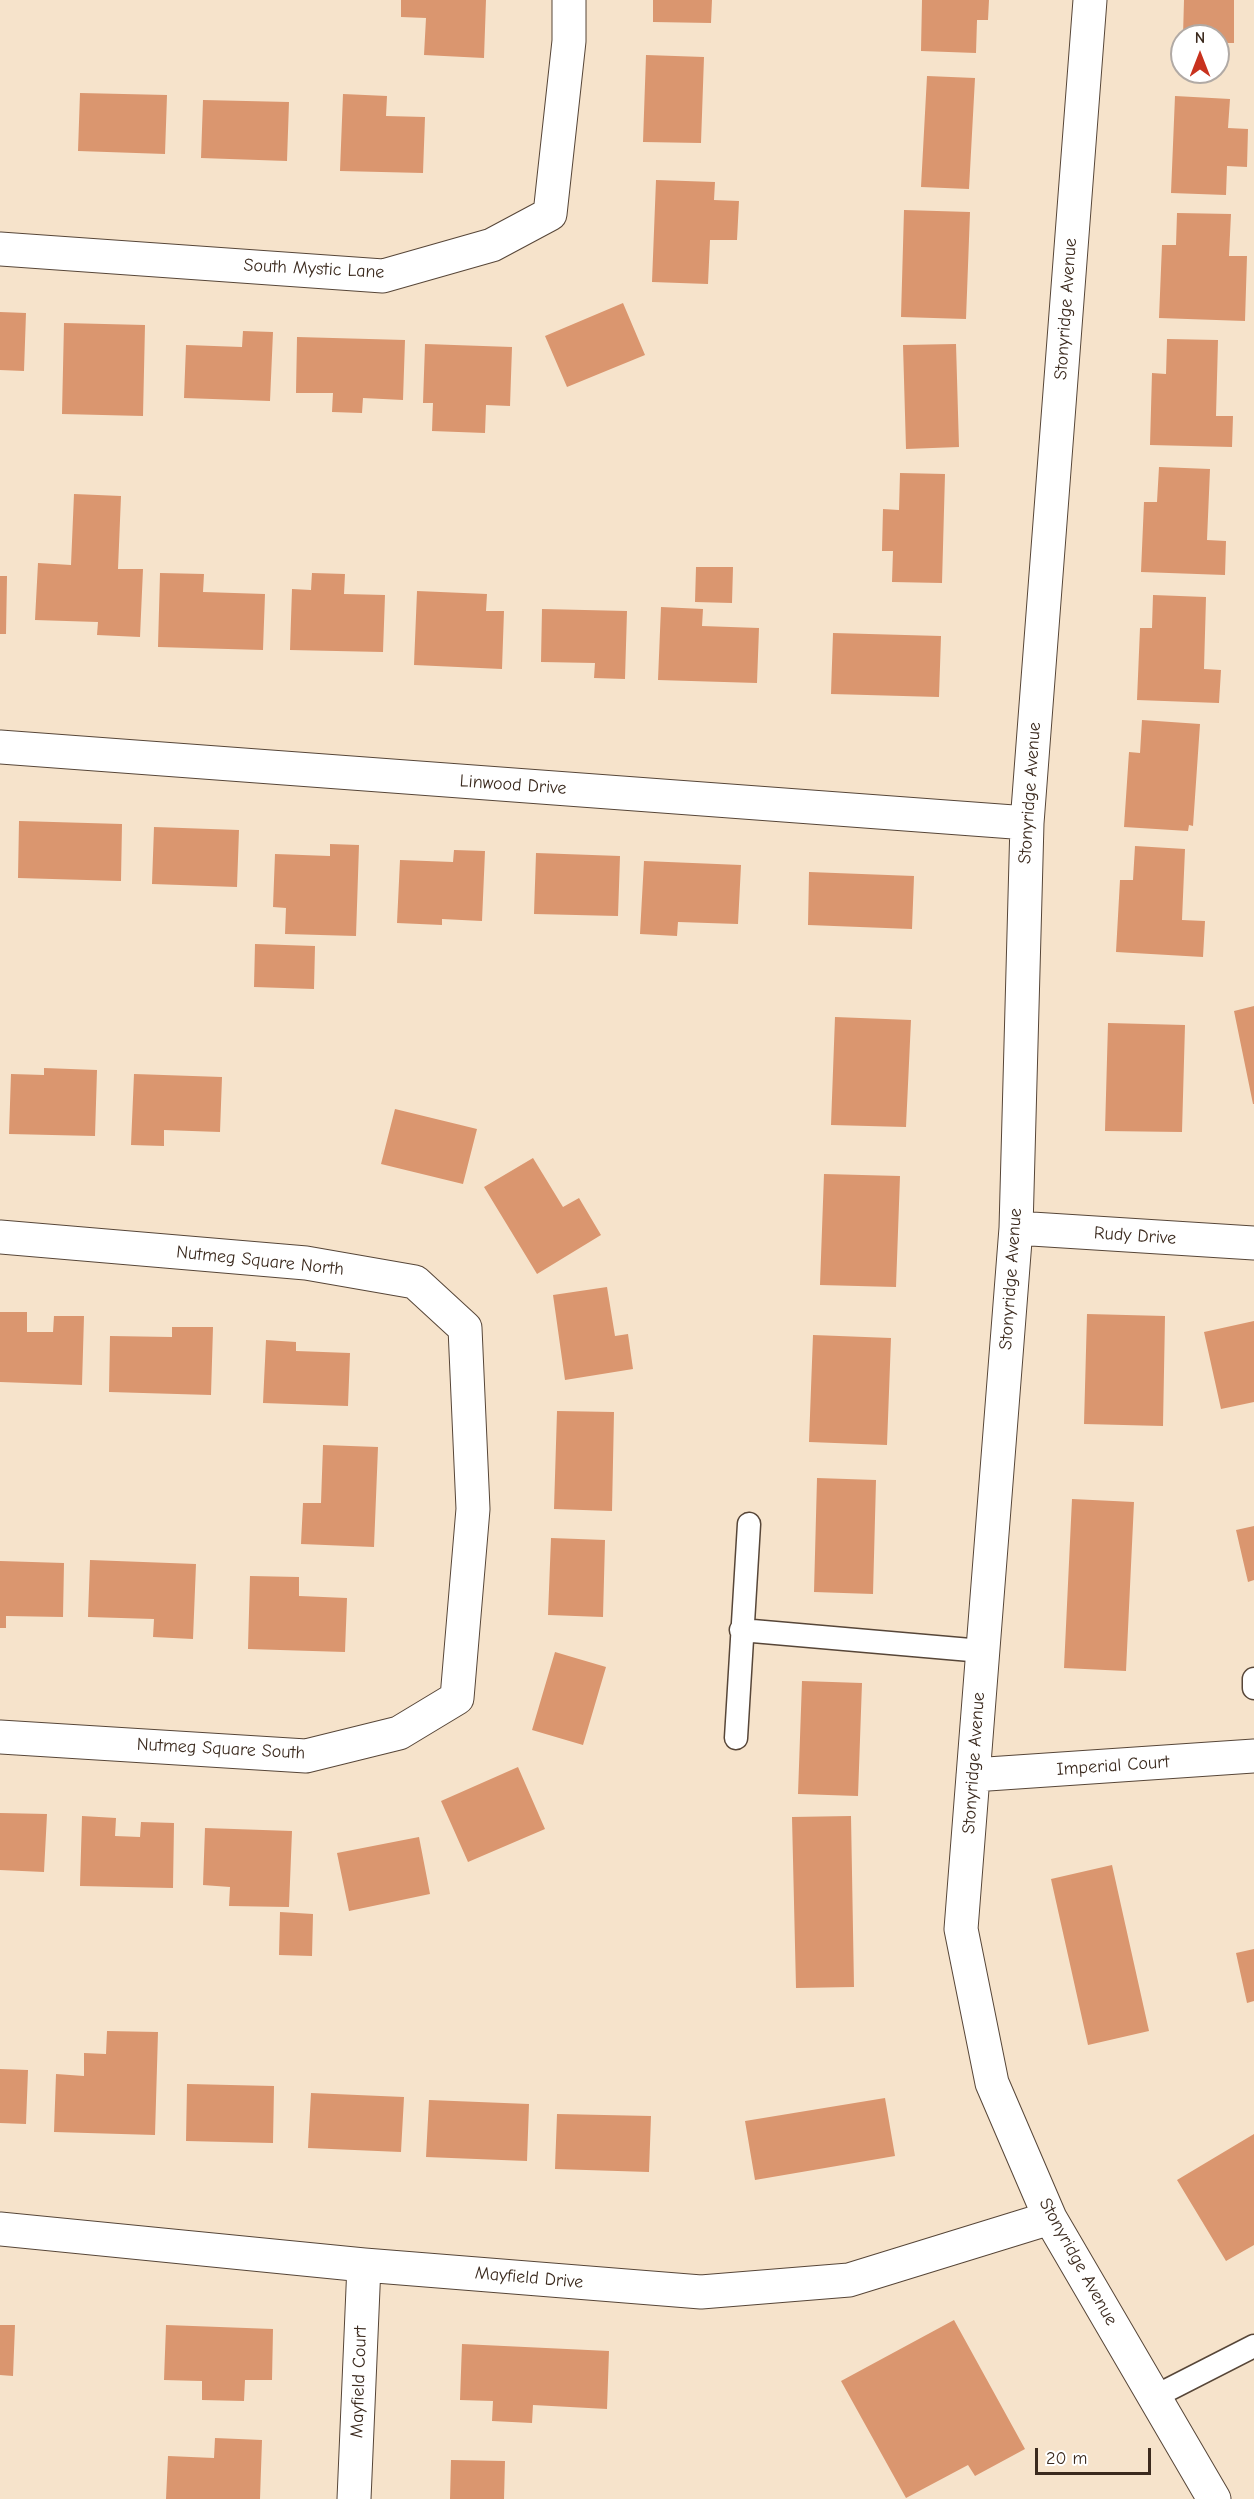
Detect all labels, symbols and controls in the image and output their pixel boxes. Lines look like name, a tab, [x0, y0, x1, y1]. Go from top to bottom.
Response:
north arrow	[1170, 24, 1230, 84]
text: N	[1195, 29, 1205, 47]
street label: Stonyridge Avenue	[1050, 237, 1082, 381]
street label: South Mystic Lane	[243, 255, 385, 283]
street label: Stonyridge Avenue	[1014, 721, 1046, 865]
street label: Linwood Drive	[459, 771, 567, 799]
street label: Stonyridge Avenue	[995, 1207, 1027, 1351]
street label: Rudy Drive	[1093, 1222, 1177, 1250]
street label: Nutmeg Square North	[175, 1241, 345, 1281]
street label: Stonyridge Avenue	[958, 1691, 990, 1835]
street label: Nutmeg Square South	[136, 1734, 306, 1764]
street label: Imperial Court	[1056, 1751, 1170, 1781]
street label: Stonyridge Avenue	[1034, 2195, 1122, 2329]
street label: Mayfield Drive	[474, 2263, 584, 2293]
street label: Mayfield Court	[346, 2326, 372, 2438]
scale bar	[1038, 2436, 1154, 2474]
text: 20 m	[1046, 2448, 1087, 2469]

